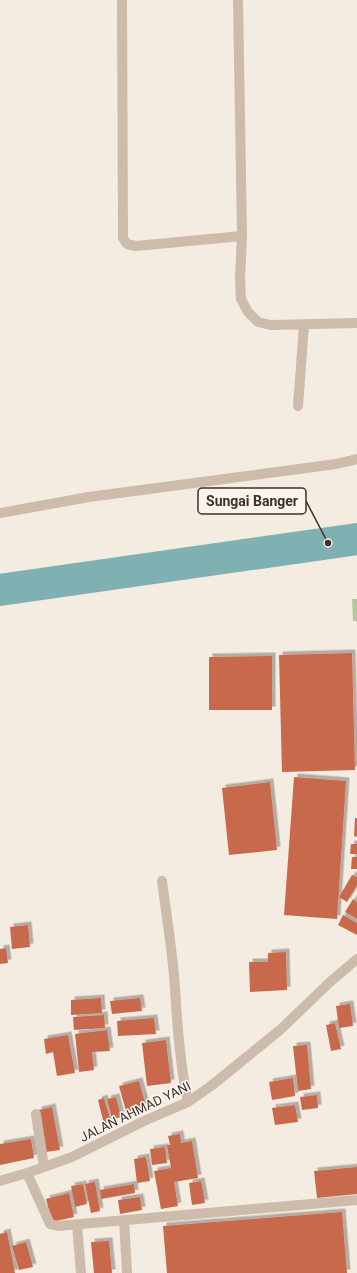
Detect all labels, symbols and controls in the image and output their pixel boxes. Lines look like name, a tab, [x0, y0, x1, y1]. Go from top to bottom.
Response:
callout: Sungai Banger	[198, 488, 306, 514]
text: Sungai Banger	[206, 493, 298, 509]
street label: JALAN AHMAD YANI	[77, 1078, 193, 1145]

